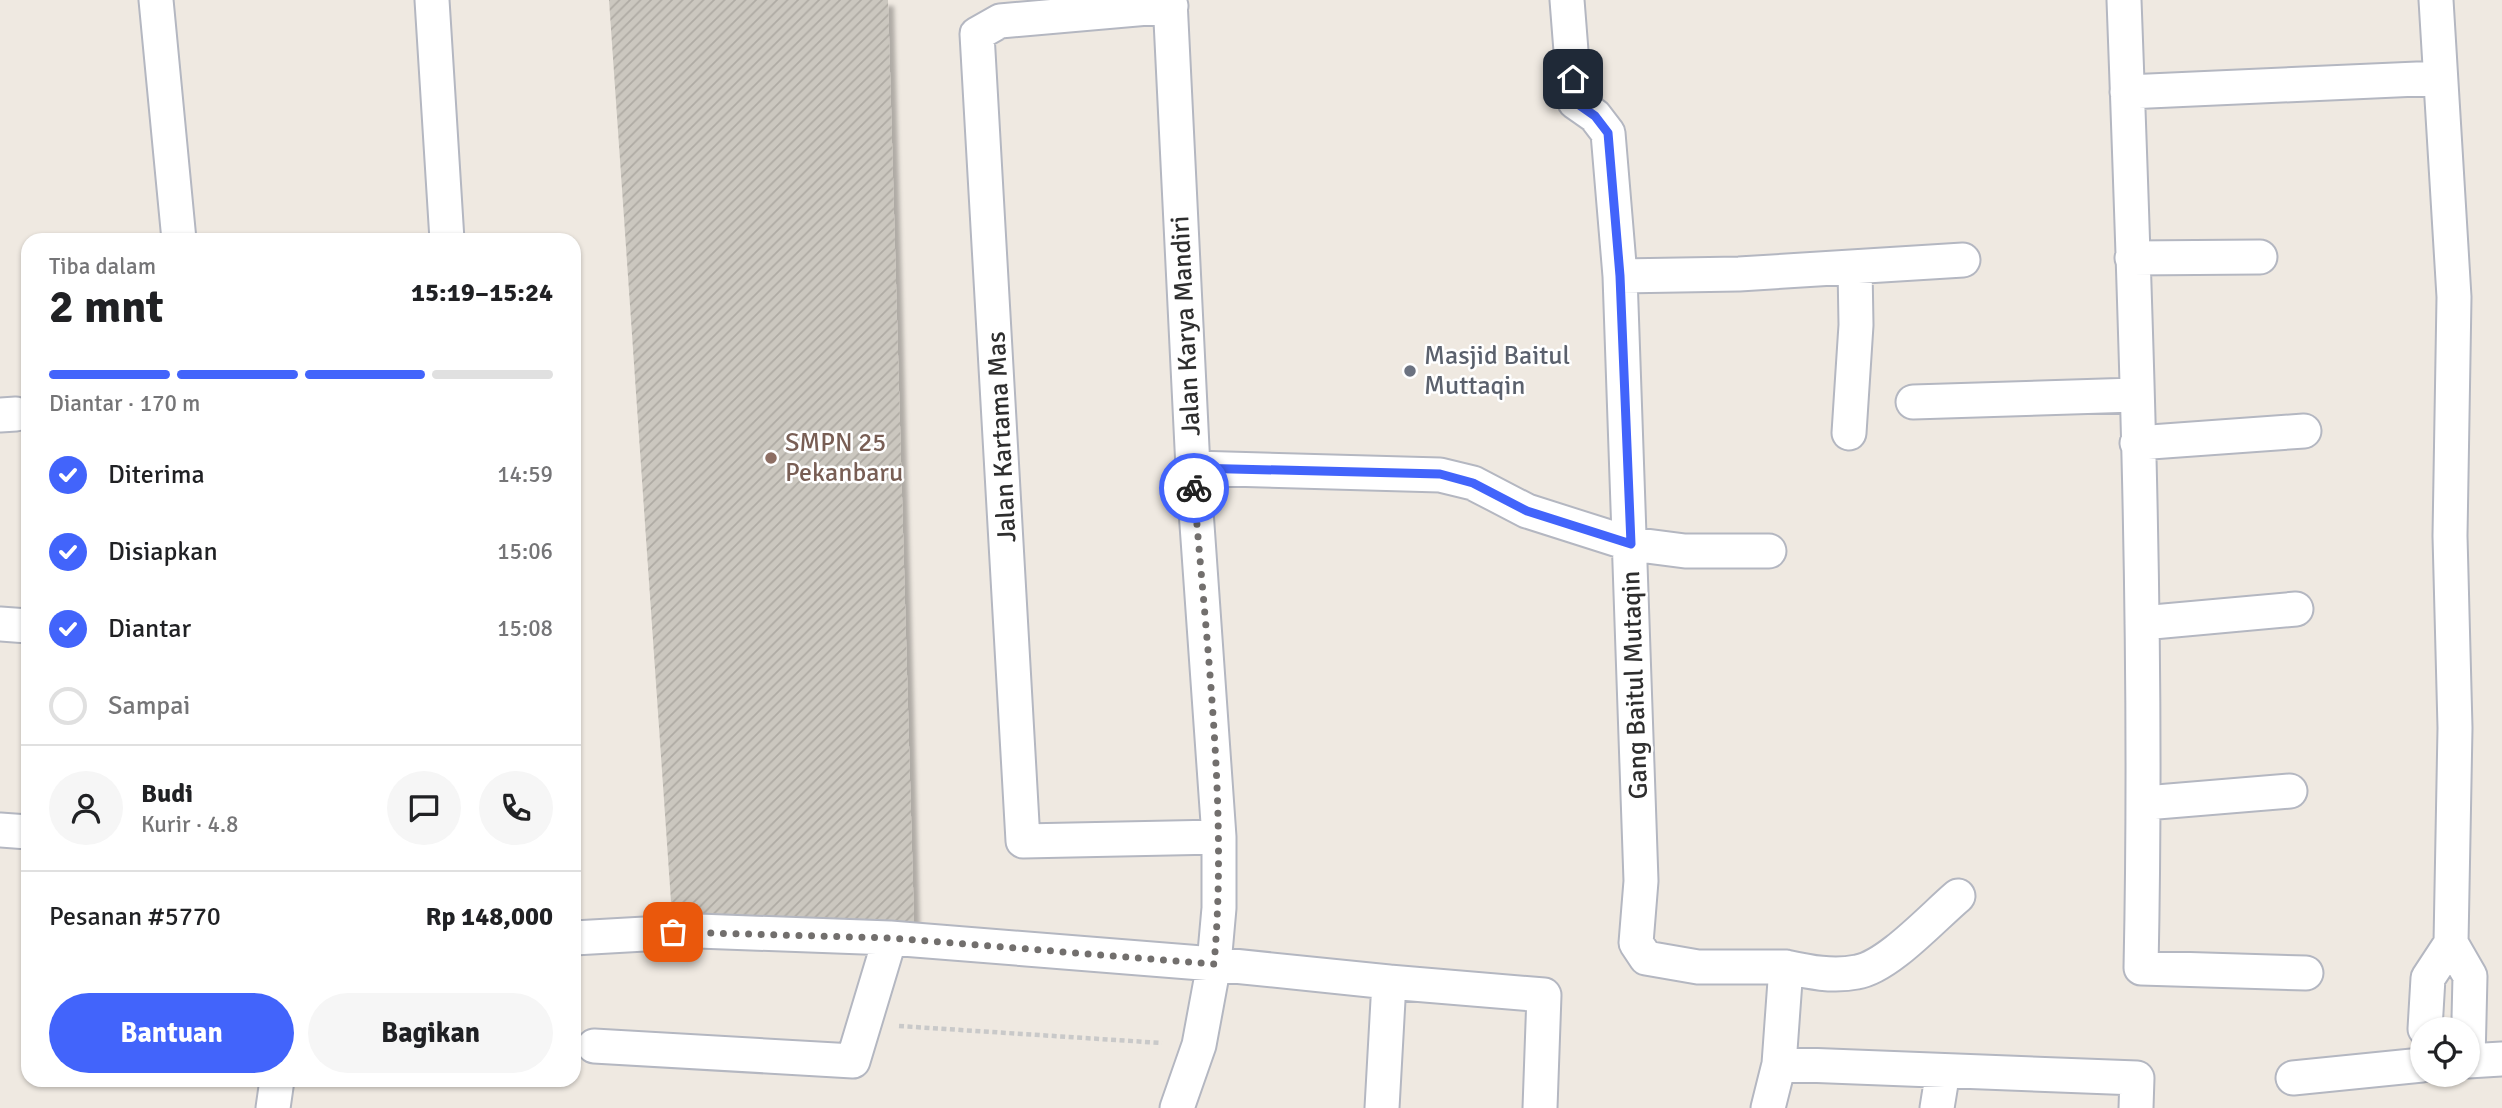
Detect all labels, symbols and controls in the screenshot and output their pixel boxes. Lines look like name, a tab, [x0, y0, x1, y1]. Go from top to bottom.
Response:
pin	[1543, 49, 1603, 109]
icon: home	[1554, 60, 1592, 98]
street label: Jalan Karya Mandiri	[1164, 215, 1208, 437]
text: Tiba dalam	[49, 252, 156, 281]
text: 15:19–15:24	[411, 277, 553, 309]
text: 2 mnt	[49, 279, 164, 335]
street label: Jalan Kartama Mas	[980, 331, 1024, 543]
place label: Masjid Baitul Muttaqin	[1424, 340, 1570, 402]
marker: Masjid Baitul Muttaqin	[1402, 363, 1418, 379]
text: Diantar · 170 m	[49, 389, 200, 418]
place label: SMPN 25 Pekanbaru	[785, 427, 903, 489]
marker: SMPN 25 Pekanbaru	[763, 450, 779, 466]
courier	[1159, 453, 1229, 523]
icon: check	[49, 456, 87, 494]
text: Diterima	[108, 459, 205, 491]
text: 14:59	[497, 460, 553, 489]
icon: bike	[1175, 469, 1213, 507]
icon: check	[49, 533, 87, 571]
text: Disiapkan	[108, 536, 218, 568]
text: 15:06	[497, 537, 553, 566]
street label: Gang Baitul Mutaqin	[1615, 570, 1655, 800]
icon: check	[49, 610, 87, 648]
text: Diantar	[108, 613, 191, 645]
text: 15:08	[497, 614, 553, 643]
text: Sampai	[108, 690, 190, 722]
button: person	[49, 771, 123, 845]
button: chat	[387, 771, 461, 845]
button: phone	[479, 771, 553, 845]
text: Budi	[141, 778, 193, 810]
text: Kurir · 4.8	[141, 810, 238, 839]
text: Pesanan #5770	[49, 901, 221, 933]
text: Rp 148,000	[425, 901, 553, 933]
pin	[643, 902, 703, 962]
icon: bag	[654, 913, 692, 951]
button: Bantuan	[49, 993, 294, 1073]
button: Bagikan	[308, 993, 553, 1073]
map controls	[2410, 1017, 2480, 1087]
button: locate	[2410, 1017, 2480, 1087]

